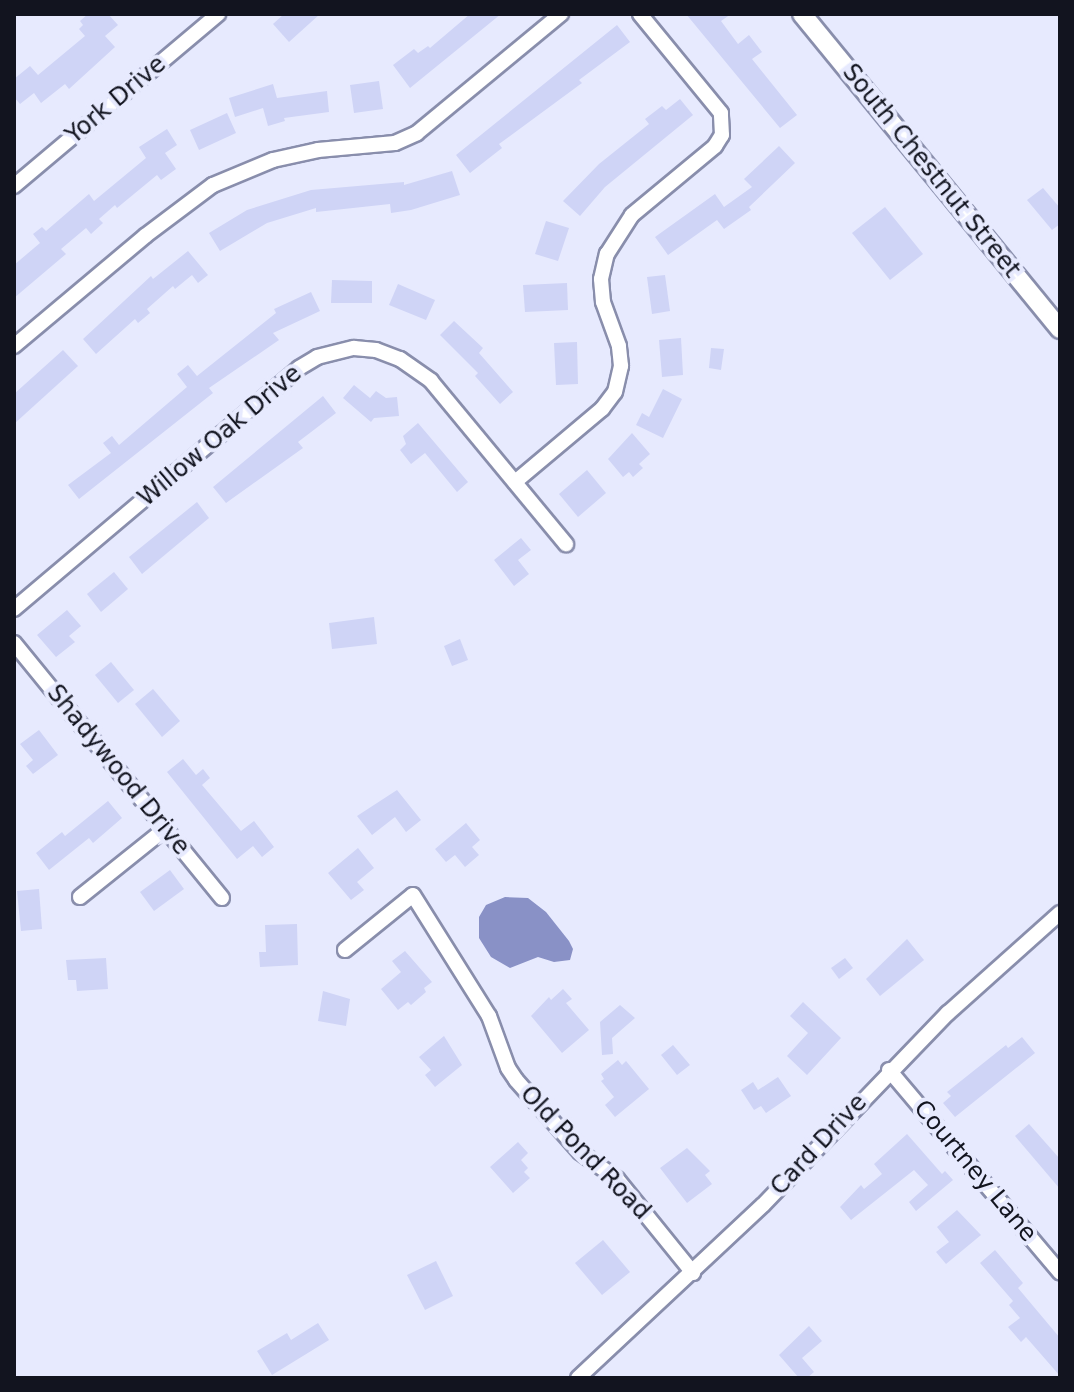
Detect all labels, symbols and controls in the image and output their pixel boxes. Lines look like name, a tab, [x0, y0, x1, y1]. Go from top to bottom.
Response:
street label: York Drive	[60, 50, 172, 150]
street label: South Chestnut Street	[836, 58, 1026, 284]
street label: Willow Oak Drive	[133, 359, 307, 513]
street label: Shadywood Drive	[41, 679, 195, 861]
street label: Old Pond Road	[514, 1080, 656, 1226]
street label: Card Drive	[765, 1088, 873, 1202]
street label: Courtney Lane	[907, 1094, 1043, 1248]

